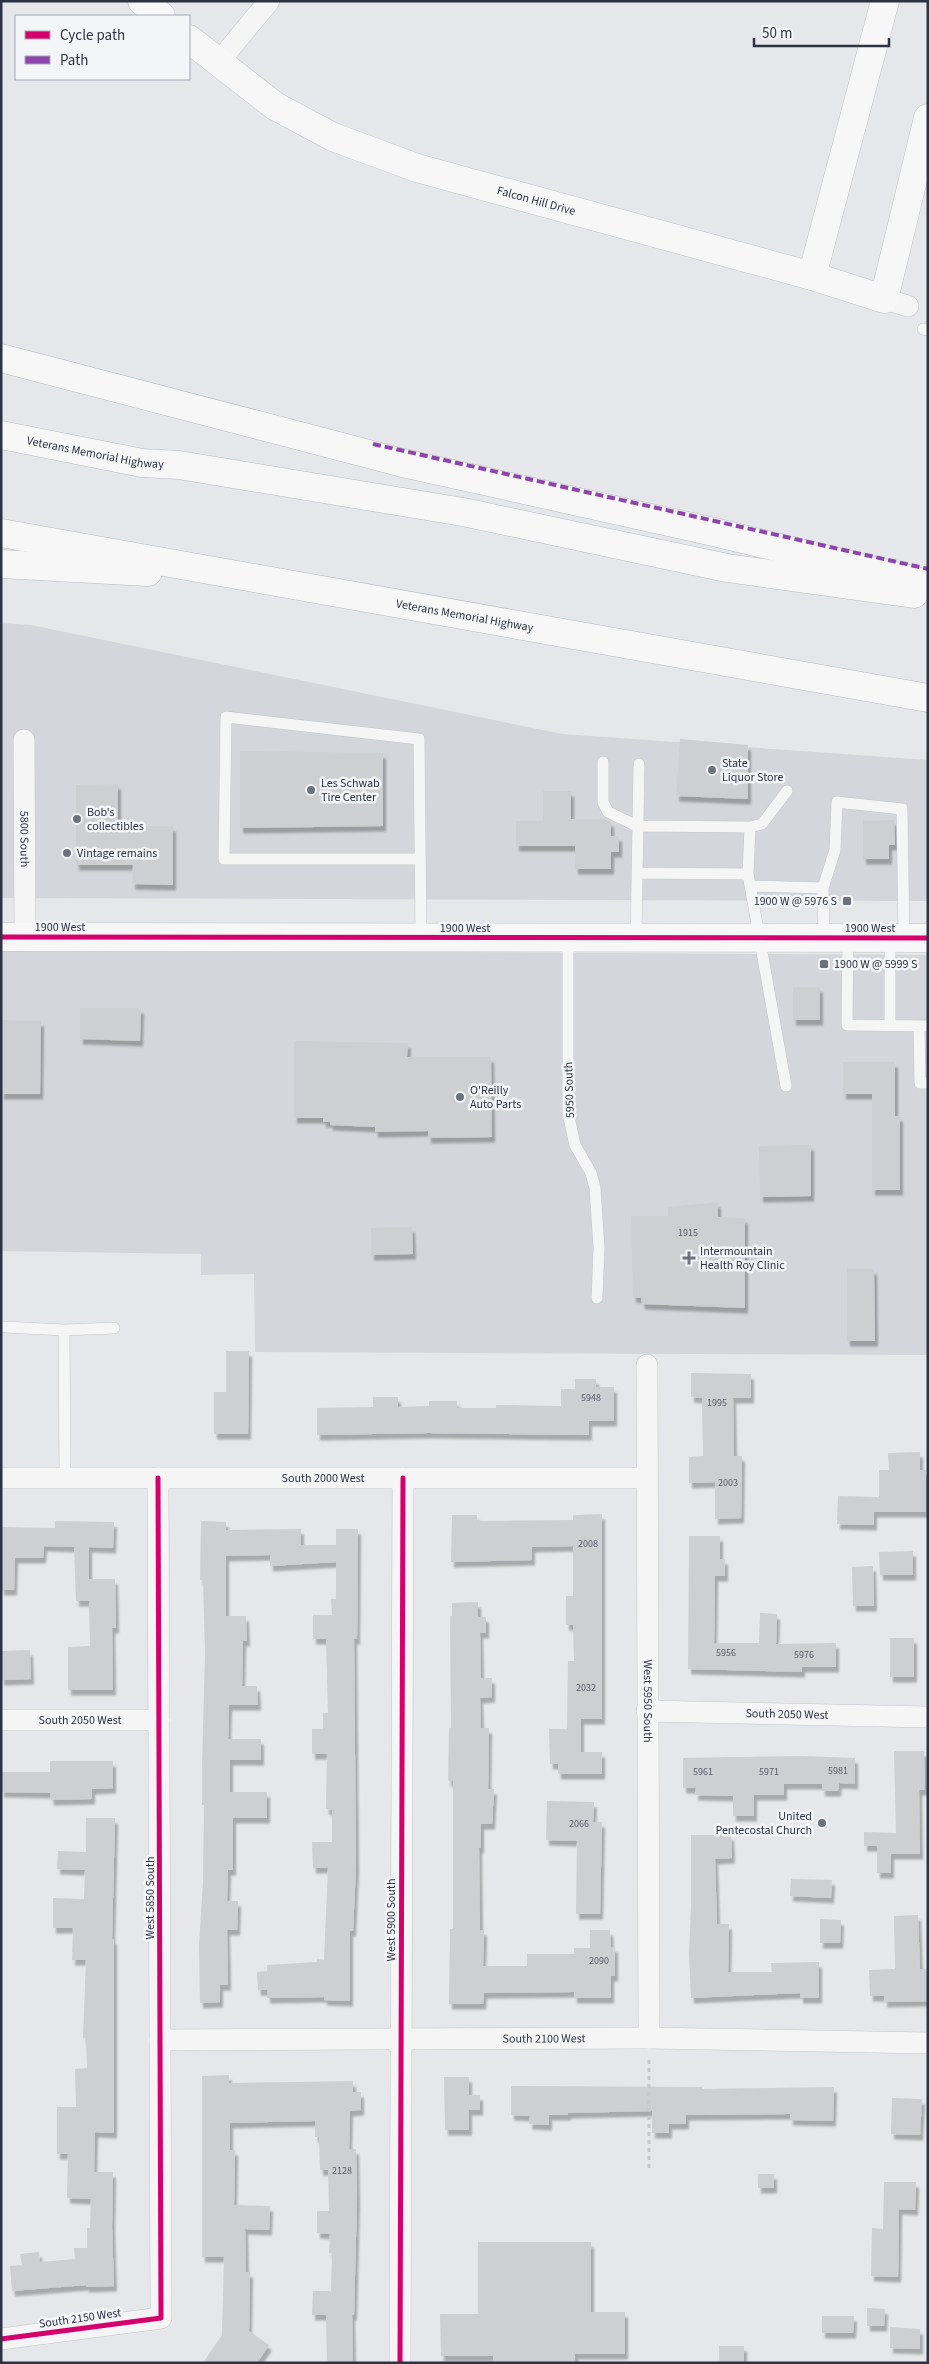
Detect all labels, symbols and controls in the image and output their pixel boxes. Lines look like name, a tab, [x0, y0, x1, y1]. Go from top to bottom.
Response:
legend	[15, 15, 190, 80]
scale bar	[754, 15, 889, 47]
text: 50 m	[762, 23, 792, 44]
text: Cycle path	[60, 25, 125, 46]
text: Path	[60, 50, 88, 71]
street label: Falcon Hill Drive	[495, 182, 577, 220]
street label: Veterans Memorial Highway	[25, 432, 165, 473]
street label: Veterans Memorial Highway	[395, 595, 535, 637]
place label: State Liquor Store	[722, 755, 784, 786]
marker: State Liquor Store	[706, 764, 718, 776]
place label: Les Schwab Tire Center	[321, 775, 380, 806]
marker: Les Schwab Tire Center	[305, 784, 317, 796]
place label: Bob's collectibles	[87, 804, 144, 835]
street label: 5800 South	[15, 811, 33, 867]
marker: Bob's collectibles	[71, 813, 83, 825]
place label: Vintage remains	[77, 845, 157, 862]
marker: Vintage remains	[61, 847, 73, 859]
place label: 1900 W @ 5976 S	[754, 893, 837, 910]
marker: 1900 W @ 5976 S	[841, 895, 853, 907]
street label: 1900 West	[35, 919, 85, 936]
street label: 1900 West	[440, 920, 490, 937]
street label: 1900 West	[845, 920, 895, 937]
place label: 1900 W @ 5999 S	[834, 956, 917, 973]
marker: 1900 W @ 5999 S	[818, 958, 830, 970]
street label: 5950 South	[560, 1062, 579, 1118]
place label: O'Reilly Auto Parts	[470, 1082, 521, 1113]
marker: O'Reilly Auto Parts	[454, 1091, 466, 1103]
house number: 1915	[678, 1226, 698, 1240]
place label: Intermountain Health Roy Clinic	[700, 1243, 785, 1274]
marker: Intermountain Health Roy Clinic	[682, 1251, 696, 1265]
house number: 5948	[581, 1391, 601, 1405]
house number: 1995	[707, 1396, 727, 1410]
street label: South 2000 West	[282, 1470, 364, 1487]
house number: 2003	[718, 1476, 738, 1490]
house number: 2008	[578, 1537, 598, 1551]
house number: 5956	[716, 1646, 736, 1660]
house number: 5976	[794, 1648, 814, 1662]
street label: West 5950 South	[639, 1659, 656, 1743]
house number: 2032	[576, 1681, 596, 1695]
street label: South 2050 West	[745, 1705, 829, 1724]
street label: South 2050 West	[39, 1712, 122, 1729]
house number: 5981	[828, 1764, 848, 1778]
house number: 5961	[693, 1765, 713, 1779]
house number: 5971	[759, 1765, 779, 1779]
place label: United Pentecostal Church	[715, 1808, 812, 1839]
house number: 2066	[569, 1817, 589, 1831]
marker: United Pentecostal Church	[816, 1817, 828, 1829]
street label: West 5850 South	[142, 1857, 159, 1939]
street label: West 5900 South	[383, 1879, 400, 1961]
house number: 2090	[589, 1954, 609, 1968]
street label: South 2100 West	[502, 2030, 586, 2048]
house number: 2128	[332, 2164, 352, 2178]
street label: South 2150 West	[38, 2304, 122, 2333]

